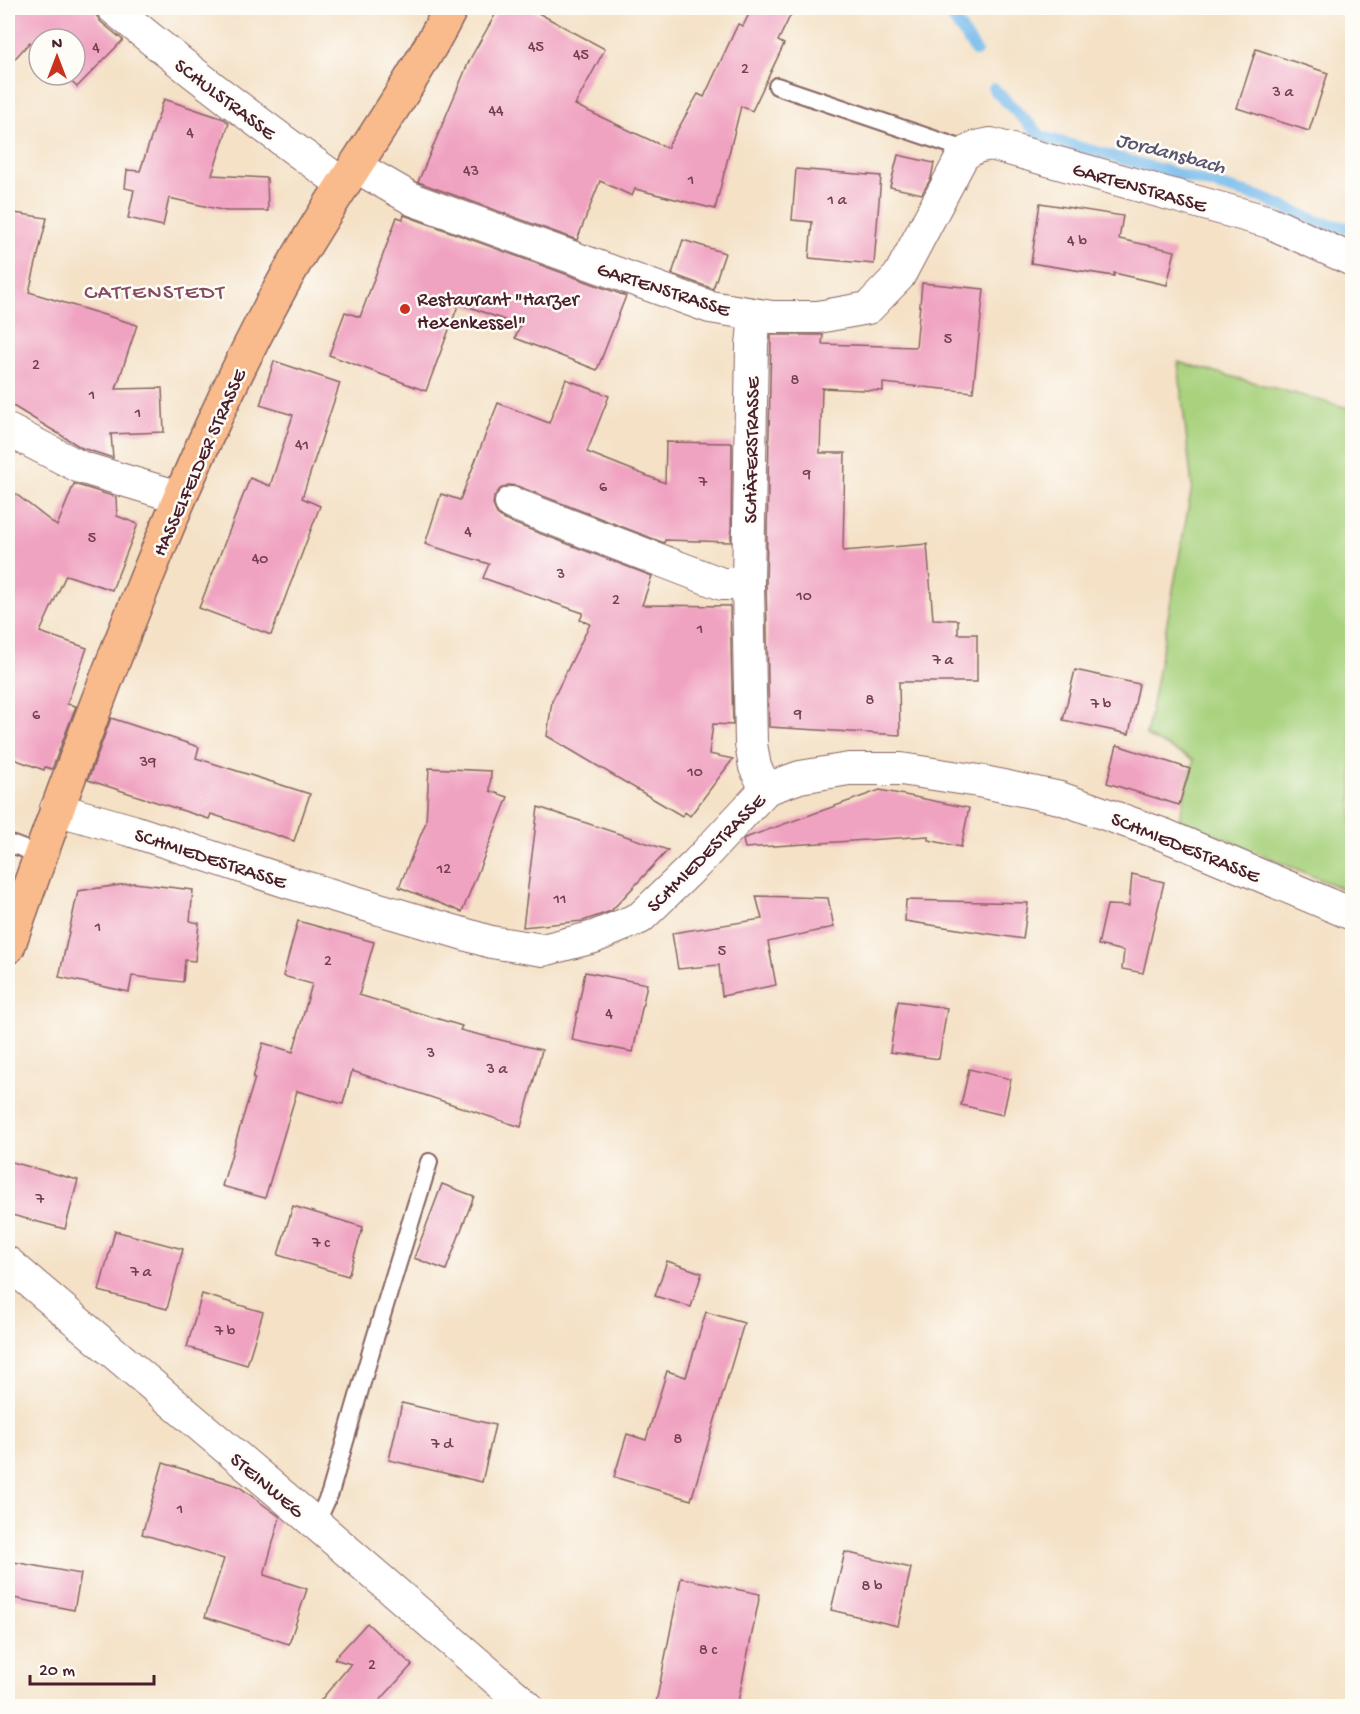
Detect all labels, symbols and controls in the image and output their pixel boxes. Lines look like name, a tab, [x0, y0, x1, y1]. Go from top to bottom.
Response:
north arrow	[27, 27, 87, 87]
text: N	[52, 36, 63, 55]
house number: 45	[528, 39, 544, 58]
house number: 4	[92, 40, 100, 59]
house number: 45	[573, 47, 589, 66]
street label: SCHULSTRASSE	[169, 55, 280, 147]
house number: 2	[741, 61, 749, 80]
house number: 3 a	[1272, 84, 1295, 103]
house number: 44	[488, 103, 504, 122]
house number: 4	[186, 125, 194, 144]
water label: Jordansbach	[1113, 129, 1228, 182]
street label: GARTENSTRASSE	[1069, 159, 1210, 220]
house number: 43	[463, 163, 479, 182]
house number: 1	[687, 172, 694, 191]
house number: 1 a	[826, 192, 848, 211]
house number: 4 b	[1067, 233, 1087, 252]
street label: GARTENSTRASSE	[594, 259, 734, 324]
district label: CATTENSTEDT	[84, 281, 226, 307]
place label: Restaurant "Harzer Hexenkessel"	[417, 290, 580, 336]
marker: Restaurant "Harzer Hexenkessel"	[398, 302, 412, 316]
house number: 5	[944, 331, 952, 350]
house number: 2	[32, 357, 40, 376]
street label: HASSELFELDER STRASSE	[149, 365, 254, 561]
house number: 8	[791, 372, 800, 391]
street label: SCHÄFERSTRASSE	[741, 375, 766, 524]
house number: 1	[88, 387, 95, 406]
house number: 1	[134, 405, 141, 424]
house number: 41	[295, 437, 309, 456]
house number: 9	[802, 466, 811, 485]
house number: 7	[698, 474, 708, 493]
house number: 6	[599, 479, 608, 498]
house number: 4	[464, 524, 472, 543]
house number: 5	[88, 530, 96, 549]
house number: 40	[252, 551, 268, 570]
house number: 3	[556, 566, 565, 585]
house number: 10	[795, 588, 812, 607]
house number: 2	[612, 592, 620, 611]
house number: 1	[696, 621, 703, 640]
house number: 7 a	[932, 652, 955, 671]
house number: 8	[866, 692, 875, 711]
house number: 7 b	[1090, 696, 1112, 715]
house number: 9	[793, 706, 802, 725]
house number: 6	[32, 707, 41, 726]
house number: 39	[139, 754, 156, 773]
house number: 10	[686, 764, 703, 783]
street label: SCHMIEDESTRASSE	[643, 789, 773, 919]
street label: SCHMIEDESTRASSE	[1107, 809, 1264, 890]
street label: SCHMIEDESTRASSE	[131, 825, 290, 896]
house number: 12	[436, 861, 451, 880]
house number: 11	[553, 891, 566, 910]
house number: 1	[94, 919, 101, 938]
house number: 5	[718, 943, 726, 962]
house number: 2	[324, 953, 332, 972]
house number: 4	[605, 1006, 613, 1025]
house number: 3	[426, 1045, 435, 1064]
house number: 3 a	[486, 1061, 509, 1080]
house number: 7	[35, 1191, 45, 1210]
house number: 7 c	[311, 1235, 330, 1254]
house number: 7 a	[130, 1264, 153, 1283]
house number: 7 b	[214, 1323, 236, 1342]
house number: 8	[674, 1431, 683, 1450]
house number: 7 d	[430, 1436, 454, 1455]
street label: STEINWEG	[224, 1449, 308, 1525]
house number: 1	[176, 1501, 183, 1520]
house number: 8 b	[862, 1578, 883, 1597]
house number: 8 c	[699, 1642, 718, 1661]
scale bar	[30, 1648, 154, 1686]
house number: 2	[368, 1657, 376, 1676]
text: 20 m	[39, 1661, 75, 1682]

